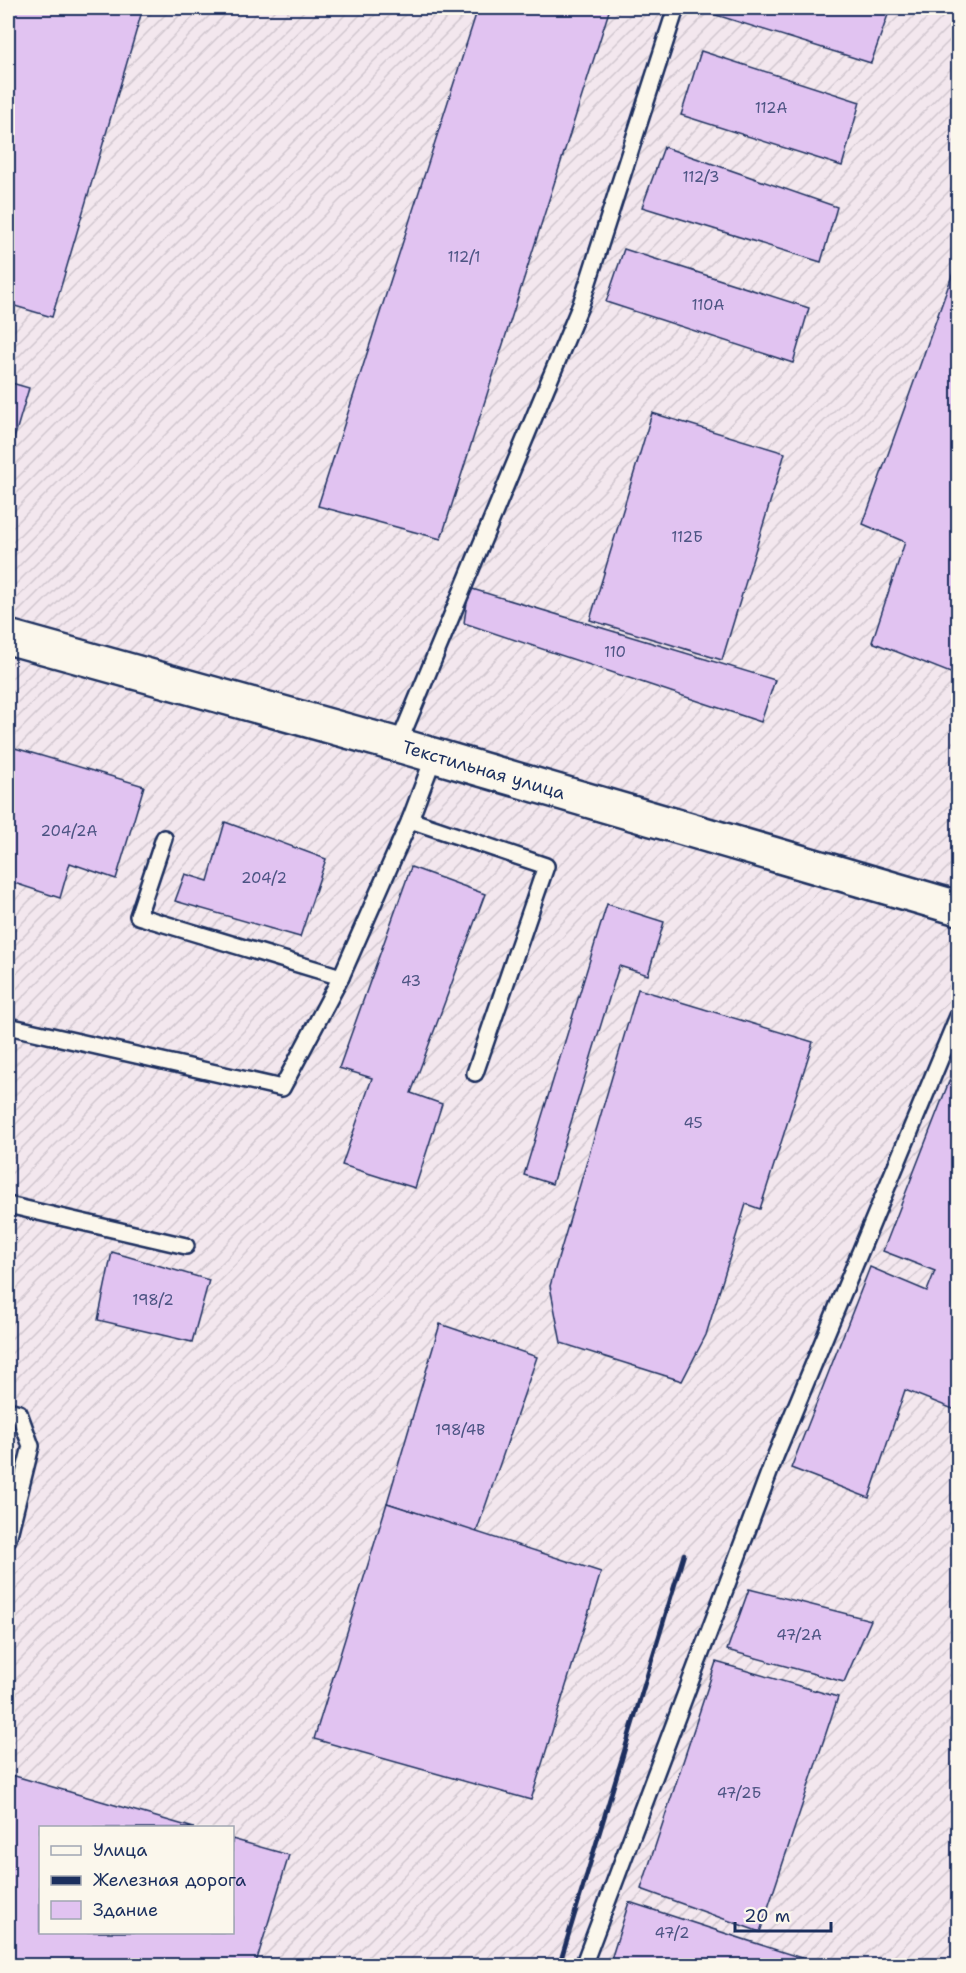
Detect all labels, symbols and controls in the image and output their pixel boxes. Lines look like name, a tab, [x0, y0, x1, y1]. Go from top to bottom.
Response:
house number: 112А	[755, 98, 787, 118]
house number: 112/3	[682, 167, 720, 187]
house number: 112/1	[448, 247, 481, 267]
house number: 110А	[691, 295, 725, 315]
house number: 112Б	[671, 527, 703, 547]
house number: 110	[604, 642, 626, 662]
street label: Текстильная улица	[399, 735, 568, 805]
house number: 204/2А	[41, 821, 97, 841]
house number: 204/2	[241, 868, 287, 888]
house number: 43	[401, 971, 421, 991]
house number: 45	[683, 1113, 703, 1133]
house number: 198/2	[132, 1290, 174, 1310]
house number: 198/4В	[435, 1420, 485, 1440]
house number: 47/2А	[776, 1625, 822, 1645]
house number: 47/2Б	[717, 1783, 761, 1803]
legend	[39, 1826, 234, 1934]
text: Улица	[93, 1838, 147, 1862]
text: Железная дорога	[93, 1868, 246, 1892]
scale bar	[735, 1895, 831, 1933]
text: Здание	[93, 1898, 158, 1922]
text: 20 m	[744, 1904, 790, 1928]
house number: 47/2	[655, 1923, 689, 1943]

